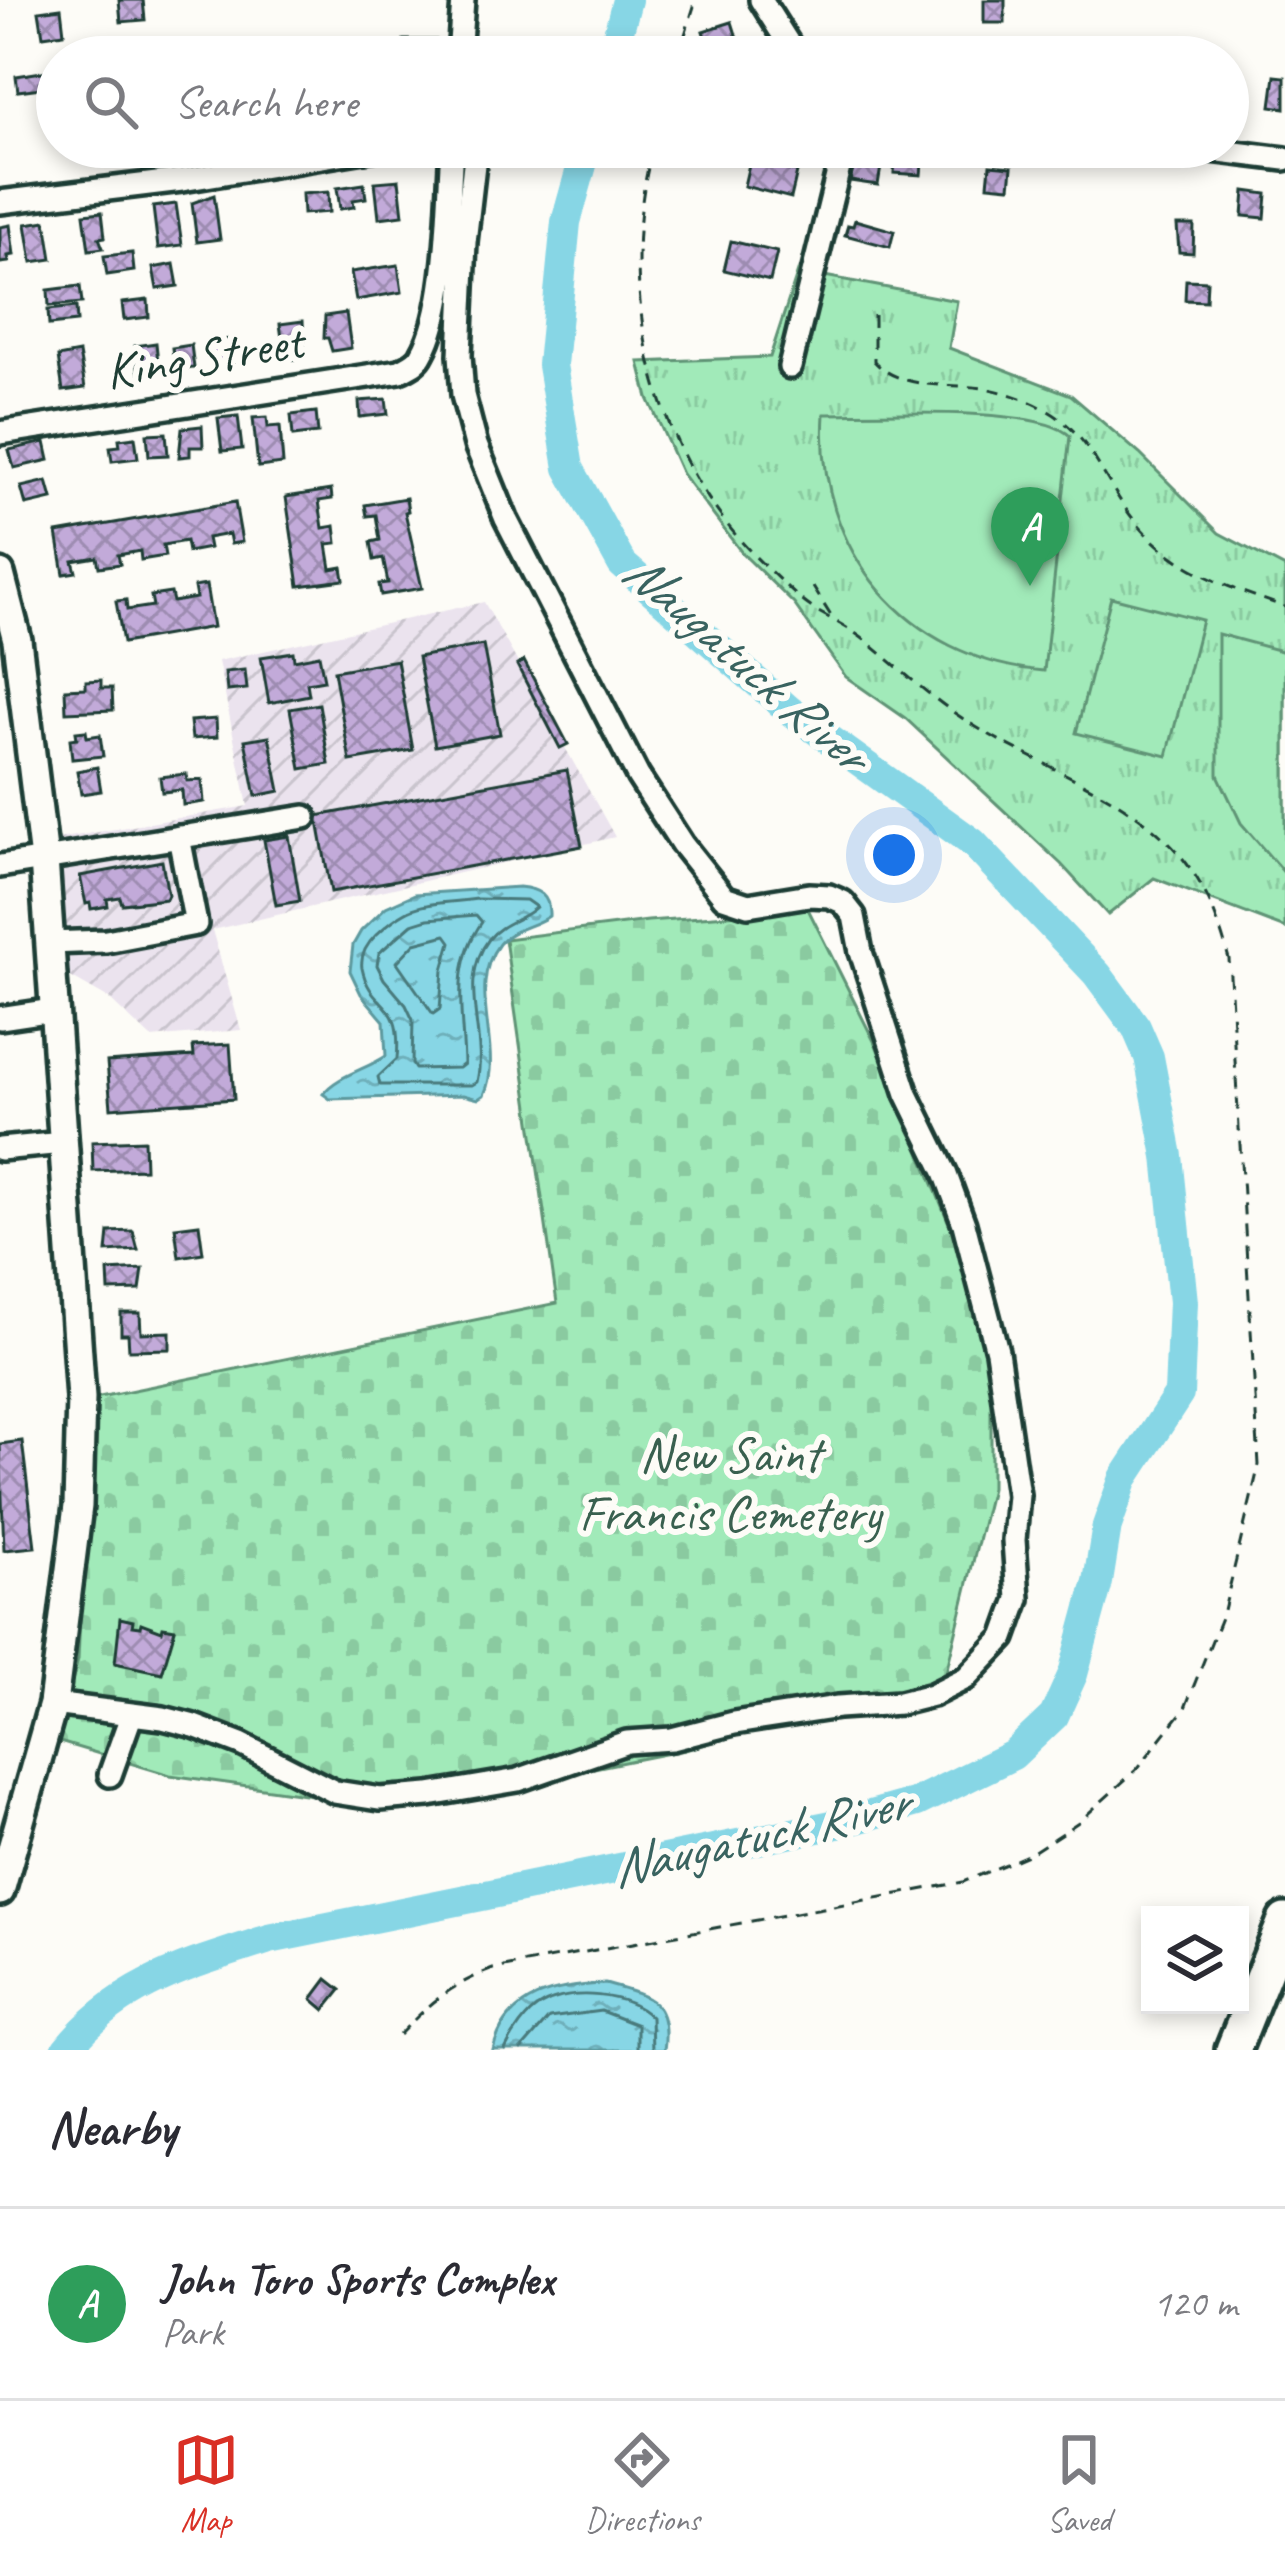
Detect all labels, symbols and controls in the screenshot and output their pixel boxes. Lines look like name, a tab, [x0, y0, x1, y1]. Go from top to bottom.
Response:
search box	[36, 36, 1249, 168]
icon: search	[78, 69, 144, 135]
text: Search here	[174, 74, 357, 131]
street label: King Street	[101, 308, 312, 403]
pin: A	[991, 487, 1069, 586]
water label: Naugatuck River	[610, 536, 889, 791]
your location	[864, 825, 924, 885]
park label: New Saint Francis Cemetery	[579, 1422, 885, 1545]
water label: Naugatuck River	[604, 1766, 922, 1902]
map controls	[1141, 1906, 1249, 2014]
button: layers	[1141, 1906, 1249, 2014]
text: Nearby	[48, 2096, 176, 2160]
text: John Toro Sports Complex	[162, 2251, 554, 2308]
text: A	[77, 2279, 97, 2328]
text: 120 m	[1153, 2279, 1237, 2328]
text: Park	[162, 2308, 224, 2357]
tab: Map	[173, 2427, 239, 2541]
tab: Directions	[585, 2427, 700, 2541]
tab: Saved	[1046, 2427, 1112, 2541]

